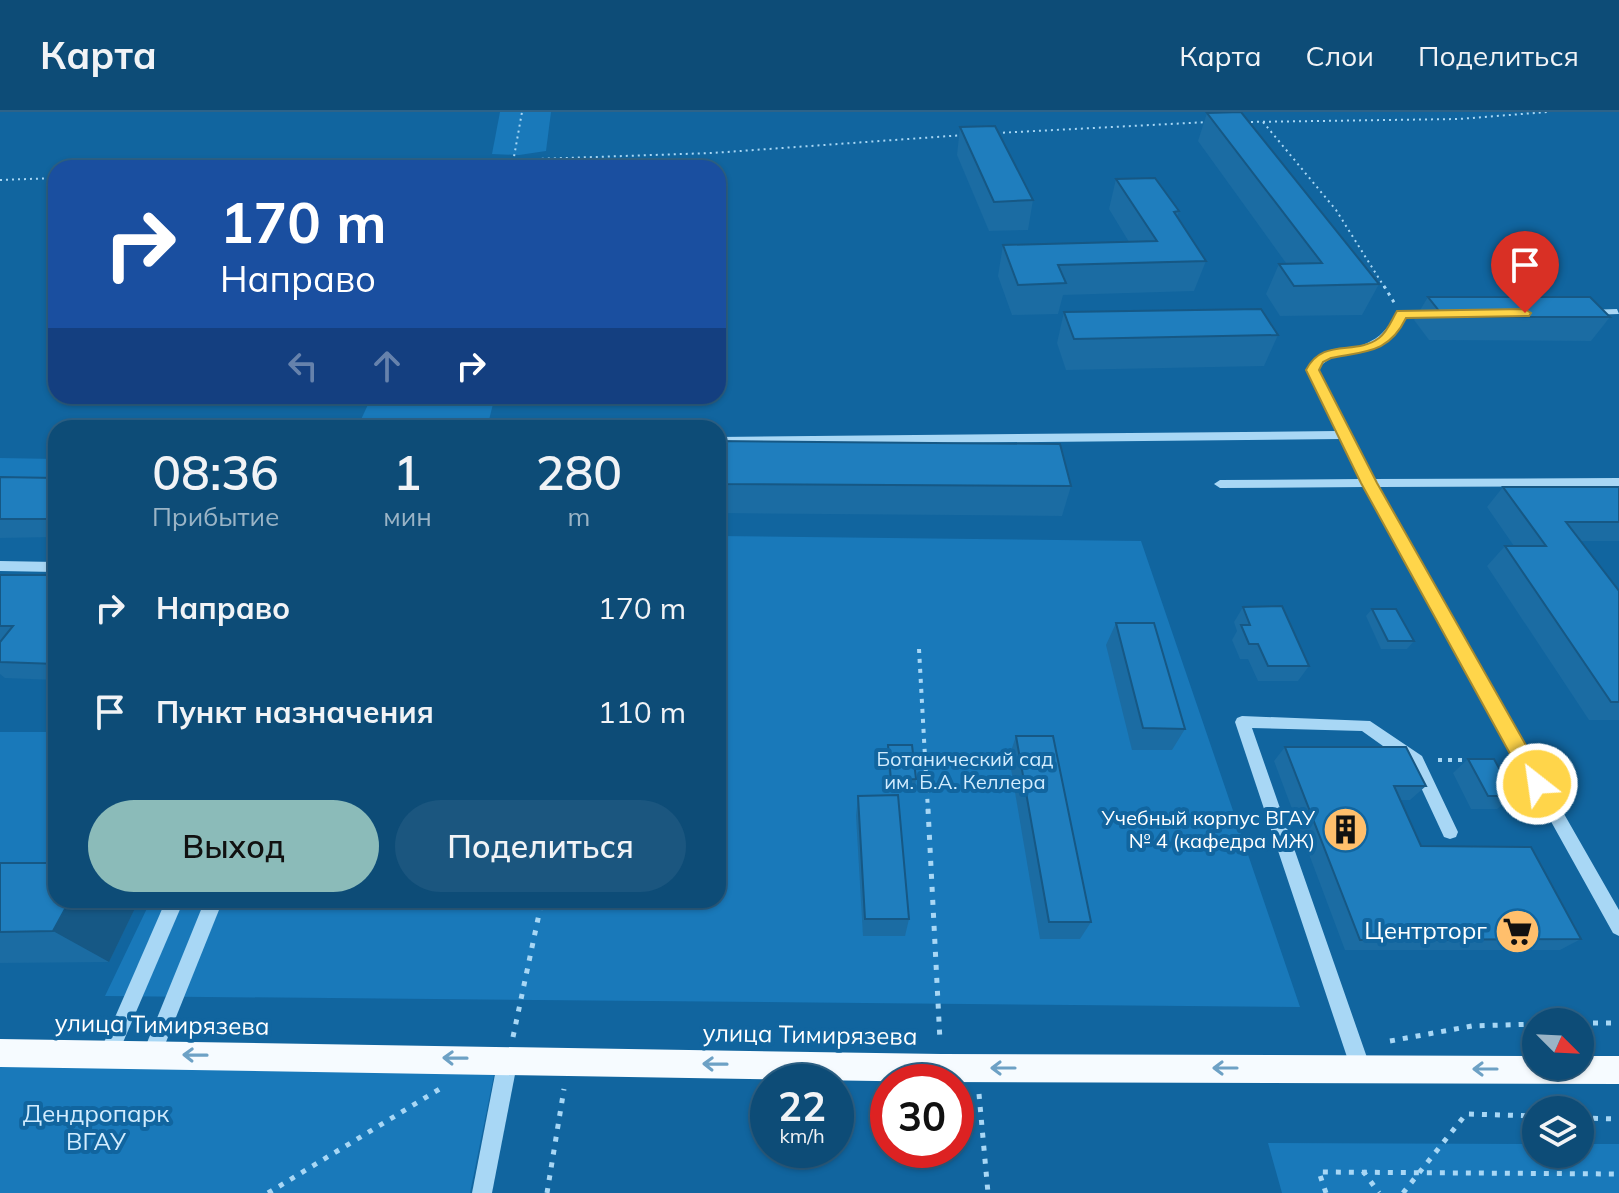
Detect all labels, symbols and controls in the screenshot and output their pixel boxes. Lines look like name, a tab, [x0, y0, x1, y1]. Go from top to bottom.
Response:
text: Карта	[40, 31, 157, 79]
text: Карта	[1179, 38, 1262, 73]
text: Слои	[1306, 38, 1374, 73]
text: Поделиться	[1418, 38, 1579, 73]
text: 170 m	[220, 187, 387, 257]
icon: right	[88, 192, 192, 296]
pin	[1491, 231, 1559, 313]
icon: arrive	[1503, 243, 1547, 287]
text: Направо	[220, 256, 376, 301]
icon: left	[281, 344, 325, 388]
icon: ahead	[365, 344, 409, 388]
icon: right	[449, 344, 493, 388]
text: 08:36	[152, 442, 279, 502]
text: 1	[393, 442, 422, 502]
text: 280	[536, 442, 622, 502]
text: Прибытие	[152, 500, 279, 533]
text: мин	[383, 500, 432, 533]
text: m	[567, 500, 590, 533]
icon: right	[88, 586, 132, 630]
text: Направо	[156, 589, 290, 627]
text: 170 m	[598, 589, 686, 627]
icon: arrive	[88, 690, 132, 734]
text: Пункт назначения	[156, 693, 434, 731]
text: 110 m	[598, 693, 686, 731]
position arrow	[1495, 742, 1579, 826]
park label: Ботанический сад им. Б.А. Келлера	[877, 746, 1054, 794]
button: Выход	[88, 800, 379, 892]
button: Поделиться	[395, 800, 686, 892]
place label: Учебный корпус ВГАУ № 4 (кафедра МЖ)	[1100, 805, 1316, 853]
building icon: Учебный корпус ВГАУ № 4 (кафедра МЖ)	[1322, 805, 1370, 853]
supermarket icon: Центрторг	[1494, 907, 1542, 955]
place label: Центрторг	[1364, 915, 1487, 945]
street label: улица Тимирязева	[54, 1007, 270, 1041]
north arrow	[1522, 1008, 1594, 1080]
map controls	[1522, 1008, 1594, 1168]
street label: улица Тимирязева	[702, 1017, 918, 1051]
one-way arrow	[182, 1047, 209, 1063]
one-way arrow	[442, 1050, 469, 1066]
one-way arrow	[702, 1056, 729, 1072]
one-way arrow	[990, 1060, 1017, 1076]
one-way arrow	[1212, 1060, 1239, 1076]
one-way arrow	[1472, 1061, 1499, 1077]
speed limit sign: 30	[870, 1064, 974, 1168]
text: 22	[778, 1081, 826, 1131]
button: layers	[1522, 1096, 1594, 1168]
park label: Дендропарк ВГАУ	[23, 1098, 169, 1156]
text: km/h	[779, 1123, 825, 1148]

